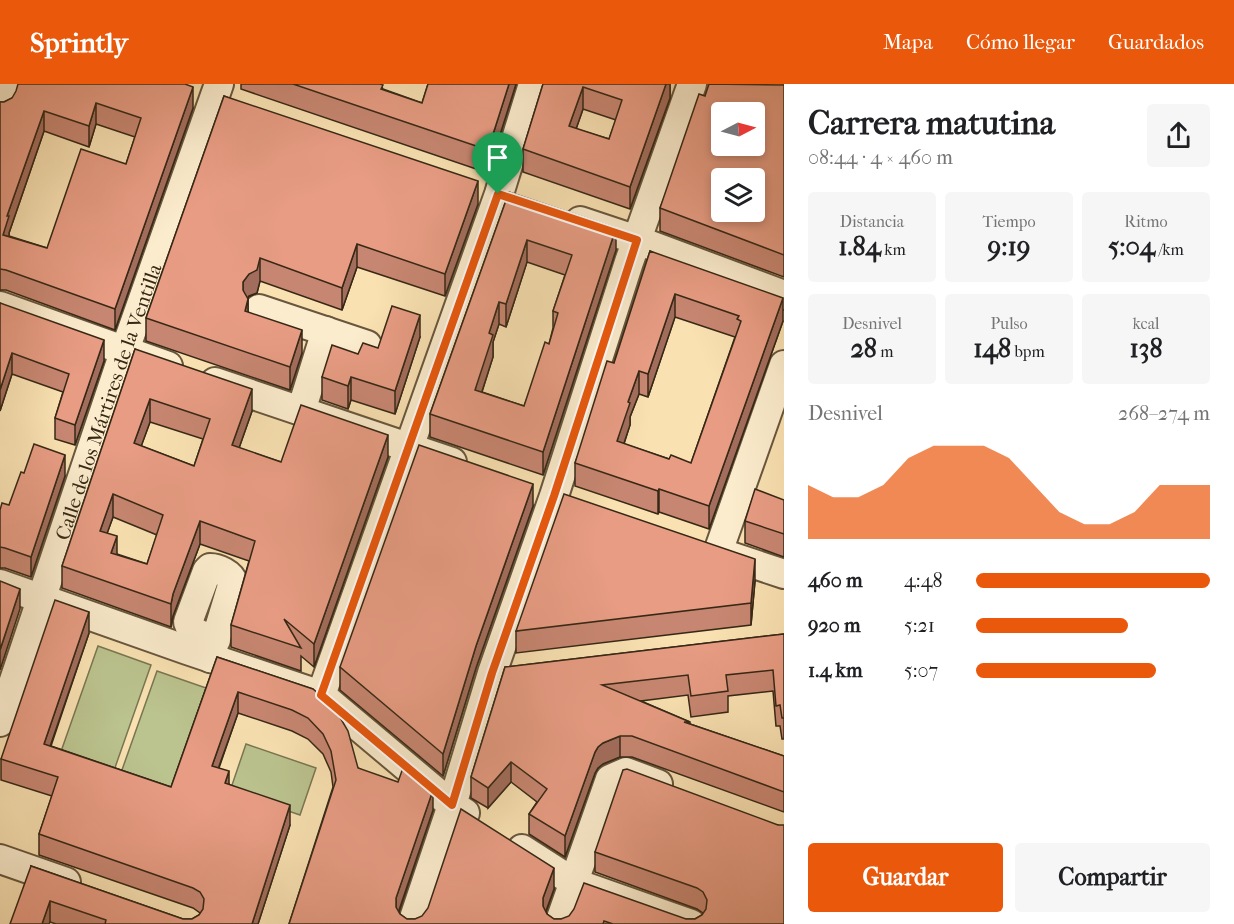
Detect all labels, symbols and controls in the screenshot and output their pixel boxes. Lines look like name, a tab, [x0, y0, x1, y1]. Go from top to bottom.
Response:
text: Sprintly	[30, 26, 128, 59]
text: Mapa	[883, 30, 933, 54]
text: Cómo llegar	[966, 30, 1075, 54]
text: Guardados	[1108, 30, 1204, 54]
north arrow	[711, 102, 765, 156]
map controls	[711, 102, 765, 222]
text: Carrera matutina	[808, 104, 1055, 143]
button: share	[1147, 104, 1210, 167]
pin	[472, 132, 523, 194]
icon: arrive	[481, 141, 514, 174]
text: 08:44 · 4 × 460 m	[808, 146, 953, 169]
button: layers	[711, 168, 765, 222]
text: Distancia	[840, 212, 904, 231]
text: Tiempo	[982, 212, 1036, 231]
text: Ritmo	[1124, 212, 1168, 231]
text: 1.84	[838, 231, 881, 262]
text: 9:19	[988, 231, 1030, 262]
text: 5:04	[1108, 231, 1155, 262]
text: km	[881, 240, 906, 259]
text: /km	[1155, 240, 1184, 259]
street label: Calle de los Mártires de la Ventilla	[51, 260, 167, 543]
text: Desnivel	[842, 314, 902, 333]
text: Pulso	[990, 314, 1028, 333]
text: kcal	[1133, 314, 1159, 333]
text: 28	[850, 333, 877, 364]
text: 148	[973, 333, 1011, 364]
text: 138	[1129, 333, 1163, 364]
text: m	[877, 342, 894, 361]
text: bpm	[1011, 342, 1045, 361]
text: Desnivel	[808, 402, 883, 425]
text: 268–274 m	[1118, 402, 1210, 425]
text: 460 m	[808, 569, 863, 592]
text: 4:48	[904, 569, 943, 592]
text: 920 m	[808, 614, 861, 637]
text: 5:21	[904, 614, 935, 637]
text: 1.4 km	[808, 659, 863, 682]
text: 5:07	[904, 659, 938, 682]
button: Guardar	[808, 843, 1003, 912]
button: Compartir	[1015, 843, 1210, 912]

